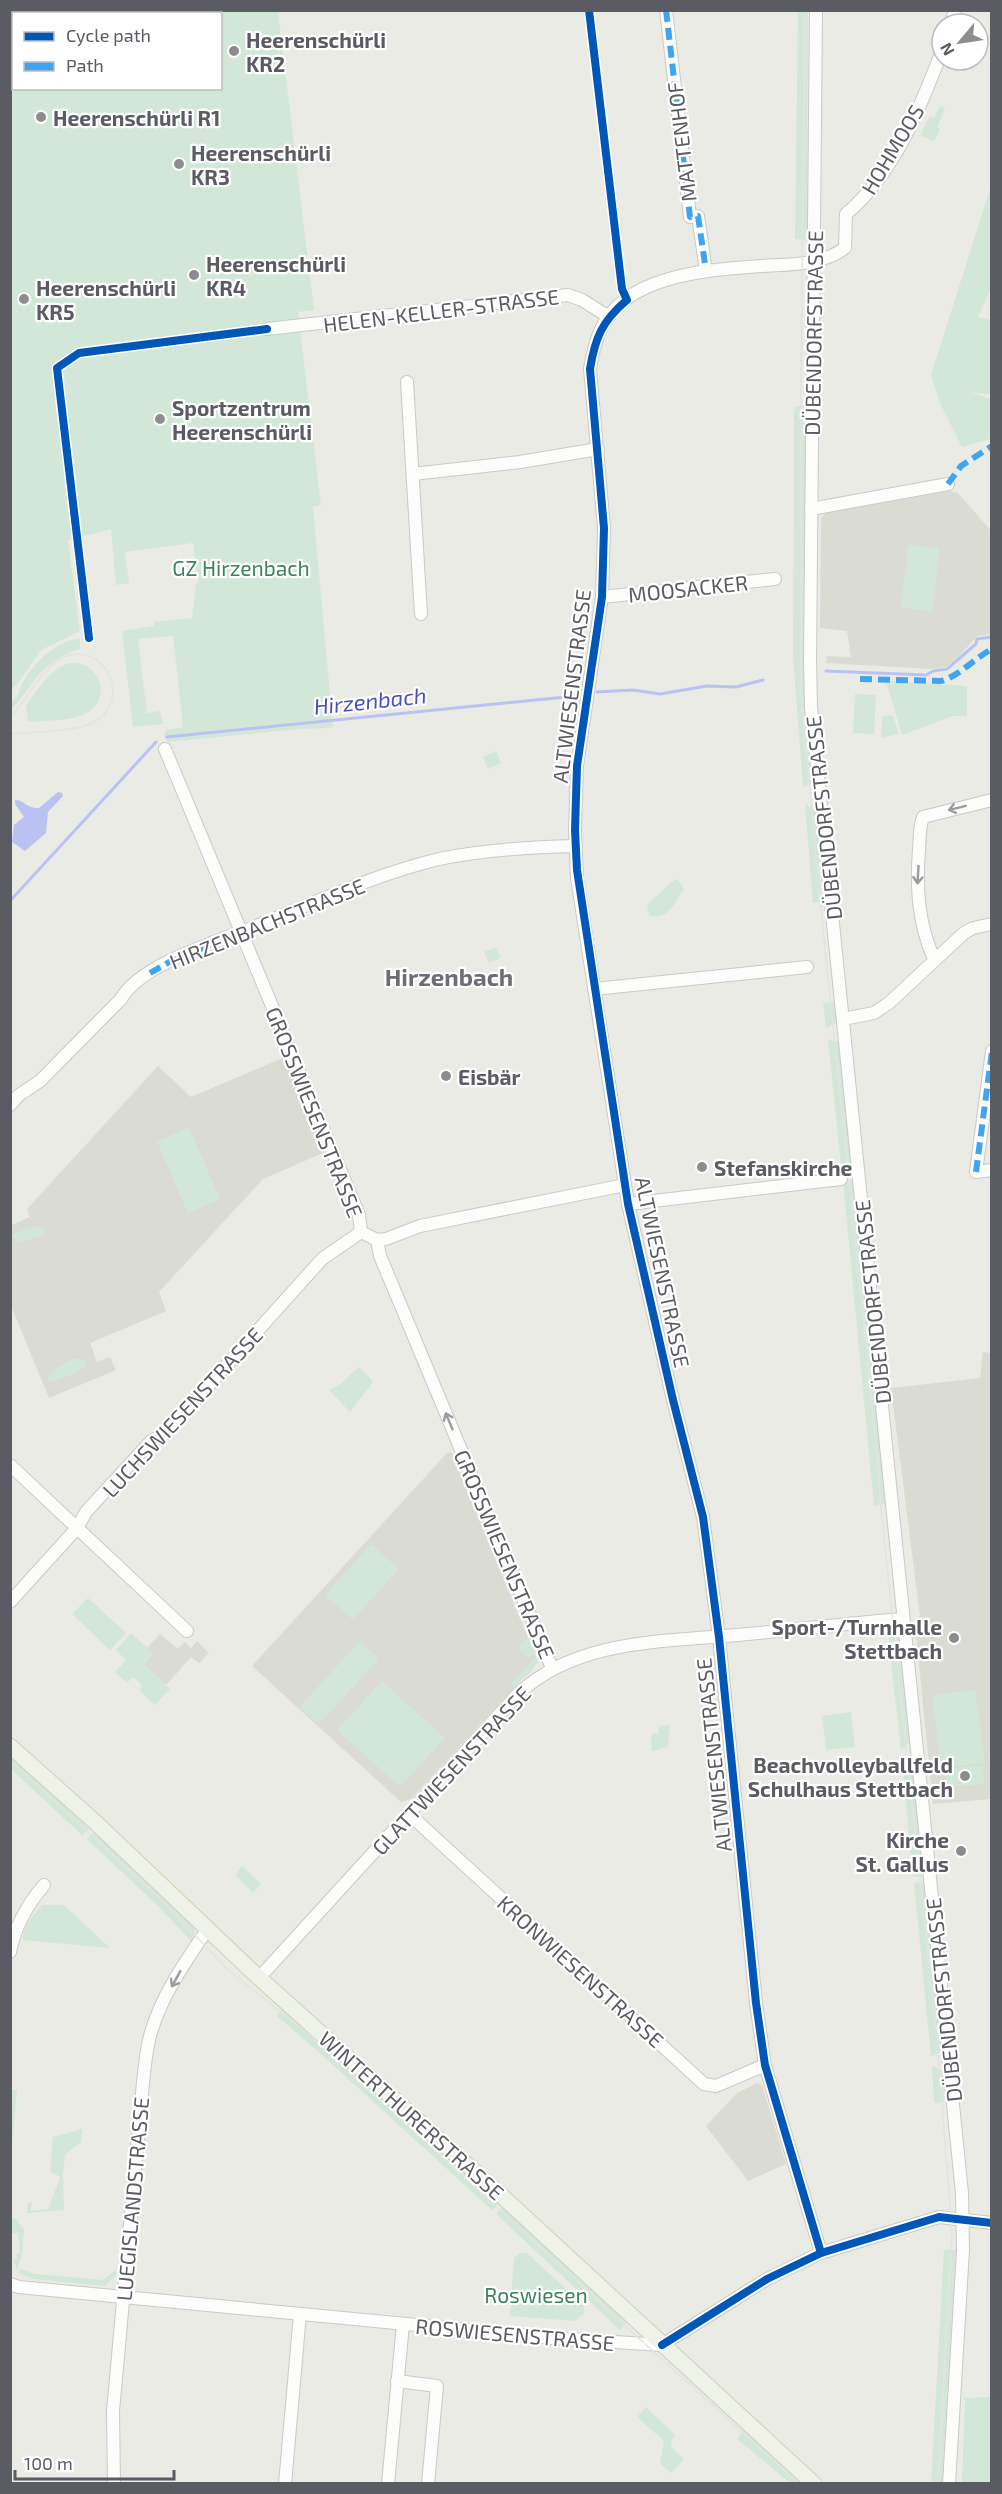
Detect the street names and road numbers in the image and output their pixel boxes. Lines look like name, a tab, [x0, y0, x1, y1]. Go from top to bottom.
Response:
street label: MATTENHOF	[661, 81, 701, 203]
street label: HOHMOOS	[855, 100, 929, 198]
street label: DÜBENDORFSTRASSE	[799, 230, 827, 436]
street label: HELEN-KELLER-STRASSE	[322, 283, 560, 337]
street label: MOOSACKER	[627, 569, 749, 607]
street label: ALTWIESENSTRASSE	[547, 588, 595, 784]
street label: DÜBENDORFSTRASSE	[800, 715, 846, 921]
street label: HIRZENBACHSTRASSE	[166, 872, 368, 974]
street label: GROSSWIESENSTRASSE	[261, 1003, 369, 1221]
street label: ALTWIESENSTRASSE	[631, 1174, 695, 1370]
street label: DÜBENDORFSTRASSE	[849, 1199, 895, 1405]
street label: LUCHSWIESENSTRASSE	[97, 1322, 267, 1502]
street label: GROSSWIESENSTRASSE	[450, 1446, 560, 1662]
street label: ALTWIESENSTRASSE	[690, 1657, 736, 1853]
street label: GLATTWIESENSTRASSE	[366, 1681, 536, 1859]
street label: KRONWIESENSTRASSE	[493, 1890, 669, 2052]
street label: DÜBENDORFSTRASSE	[920, 1897, 966, 2103]
street label: WINTERTHURERSTRASSE	[314, 2025, 510, 2205]
street label: LUEGISLANDSTRASSE	[111, 2096, 153, 2302]
street label: ROSWIESENSTRASSE	[414, 2313, 616, 2355]

